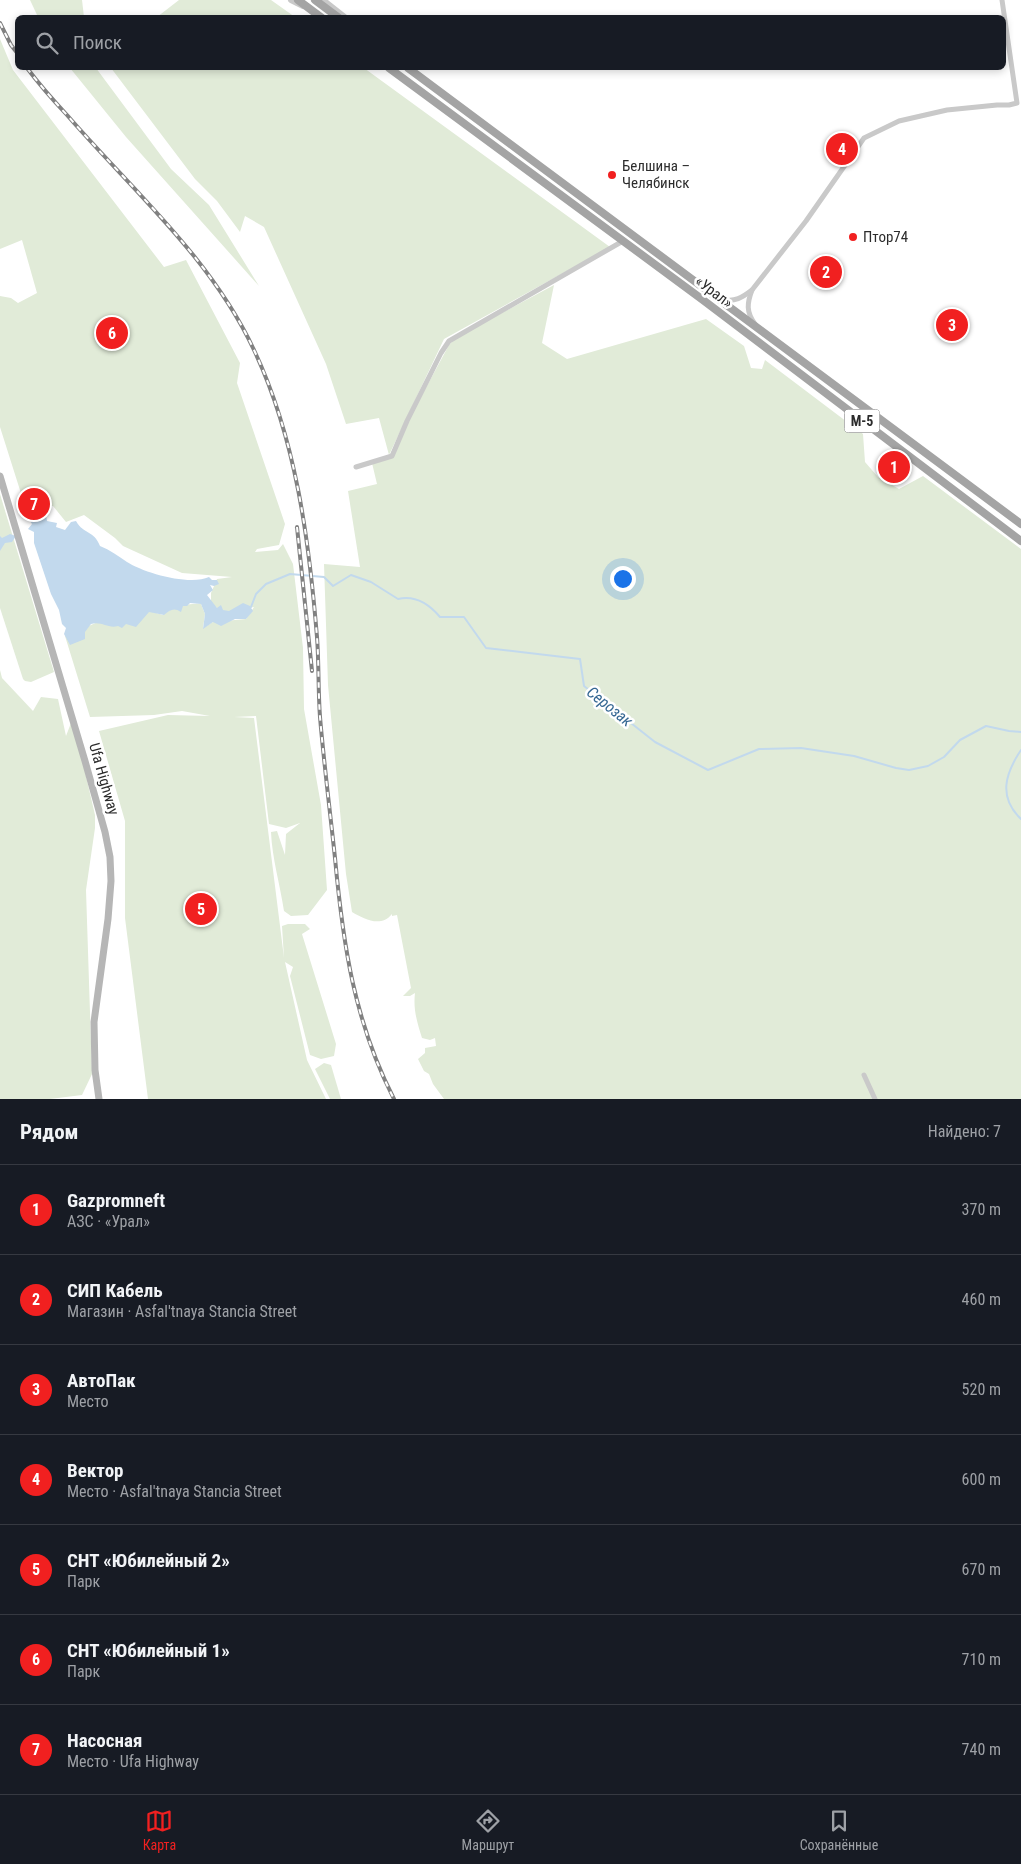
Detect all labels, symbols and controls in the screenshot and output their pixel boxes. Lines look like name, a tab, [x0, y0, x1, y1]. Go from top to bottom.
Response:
search box	[15, 15, 1006, 70]
icon: search	[33, 29, 61, 57]
text: Поиск	[73, 31, 122, 54]
pin: 4	[826, 130, 858, 168]
place label: Белшина – Челябинск	[622, 157, 690, 192]
marker: Белшина – Челябинск	[606, 169, 618, 181]
place label: Птор74	[863, 228, 908, 246]
marker: Птор74	[847, 231, 859, 243]
pin: 2	[810, 253, 842, 291]
street label: «Урал»	[692, 272, 736, 312]
pin: 3	[936, 306, 968, 344]
pin: 6	[96, 314, 128, 352]
road number: М-5	[844, 410, 880, 432]
pin: 1	[878, 448, 910, 486]
pin: 7	[18, 485, 50, 523]
your location	[610, 566, 636, 592]
water label: Серозак	[583, 682, 637, 731]
street label: Ufa Highway	[85, 741, 123, 817]
pin: 5	[185, 890, 217, 928]
text: Рядом	[20, 1120, 79, 1144]
text: Найдено: 7	[928, 1122, 1001, 1141]
text: Gazpromneft	[67, 1189, 165, 1212]
text: 1	[32, 1200, 40, 1219]
text: 370 m	[962, 1200, 1001, 1219]
text: АЗС · «Урал»	[67, 1212, 150, 1231]
text: СИП Кабель	[67, 1279, 163, 1302]
text: 2	[32, 1290, 40, 1309]
text: 460 m	[962, 1290, 1001, 1309]
text: Магазин · Asfal'tnaya Stancia Street	[67, 1302, 297, 1321]
text: АвтоПак	[67, 1369, 136, 1392]
text: 3	[32, 1380, 40, 1399]
text: 520 m	[962, 1380, 1001, 1399]
text: Место	[67, 1392, 108, 1411]
text: Вектор	[67, 1459, 124, 1482]
text: 4	[32, 1470, 40, 1489]
text: 600 m	[962, 1470, 1001, 1489]
text: Место · Asfal'tnaya Stancia Street	[67, 1482, 282, 1501]
text: СНТ «Юбилейный 2»	[67, 1549, 230, 1572]
text: 5	[32, 1560, 40, 1579]
text: 670 m	[962, 1560, 1001, 1579]
text: Парк	[67, 1572, 100, 1591]
text: СНТ «Юбилейный 1»	[67, 1639, 230, 1662]
text: 6	[32, 1650, 40, 1669]
text: 710 m	[962, 1650, 1001, 1669]
text: Парк	[67, 1662, 100, 1681]
text: Насосная	[67, 1729, 142, 1752]
text: 7	[32, 1740, 40, 1759]
text: 740 m	[962, 1740, 1001, 1759]
text: Место · Ufa Highway	[67, 1752, 199, 1771]
tab: Карта	[143, 1807, 176, 1853]
tab: Маршрут	[462, 1807, 514, 1853]
tab: Сохранённые	[800, 1807, 878, 1853]

